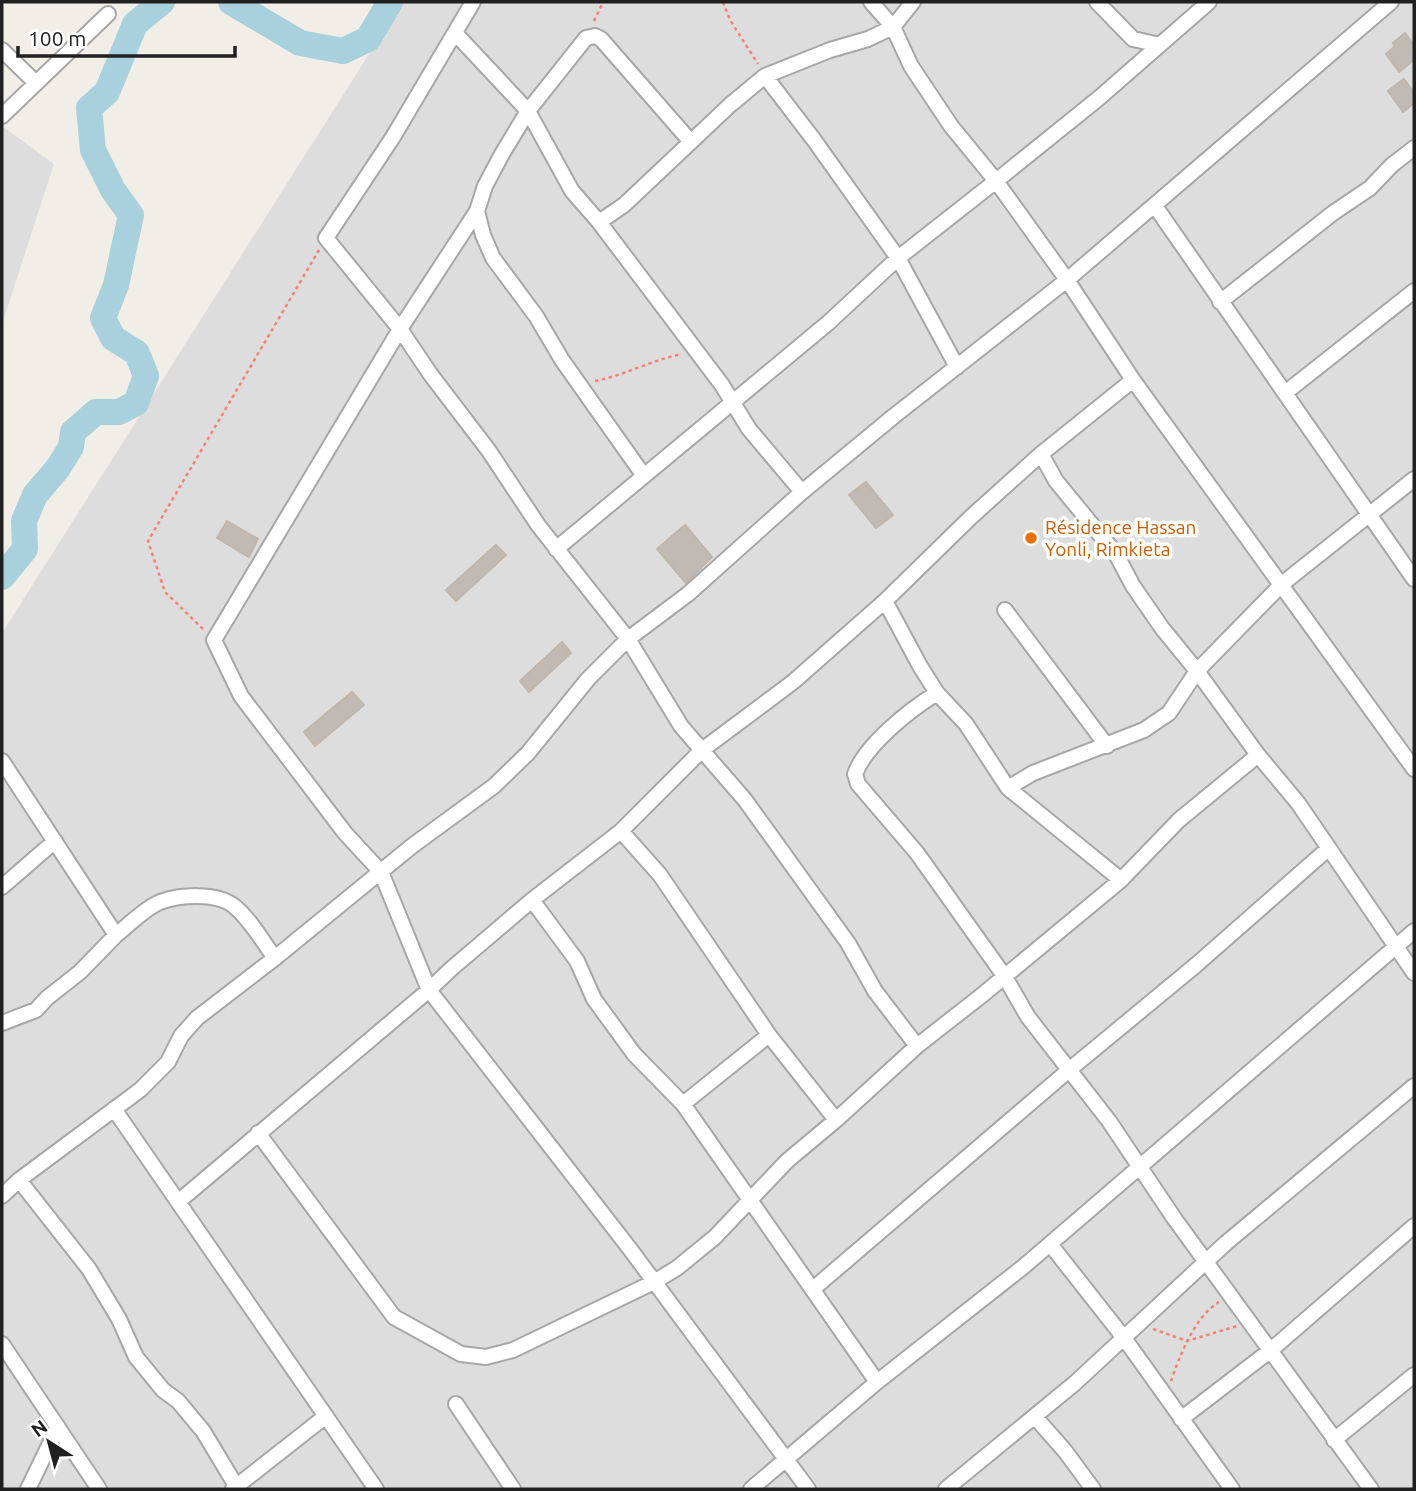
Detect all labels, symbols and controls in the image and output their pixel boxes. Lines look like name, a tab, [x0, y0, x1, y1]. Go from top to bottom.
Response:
scale bar	[18, 14, 234, 58]
text: 100 m	[28, 26, 86, 50]
place label: Résidence Hassan Yonli, Rimkieta	[1045, 516, 1196, 560]
marker: Résidence Hassan Yonli, Rimkieta	[1023, 530, 1039, 546]
north arrow	[14, 1407, 84, 1477]
text: N	[27, 1415, 51, 1441]

